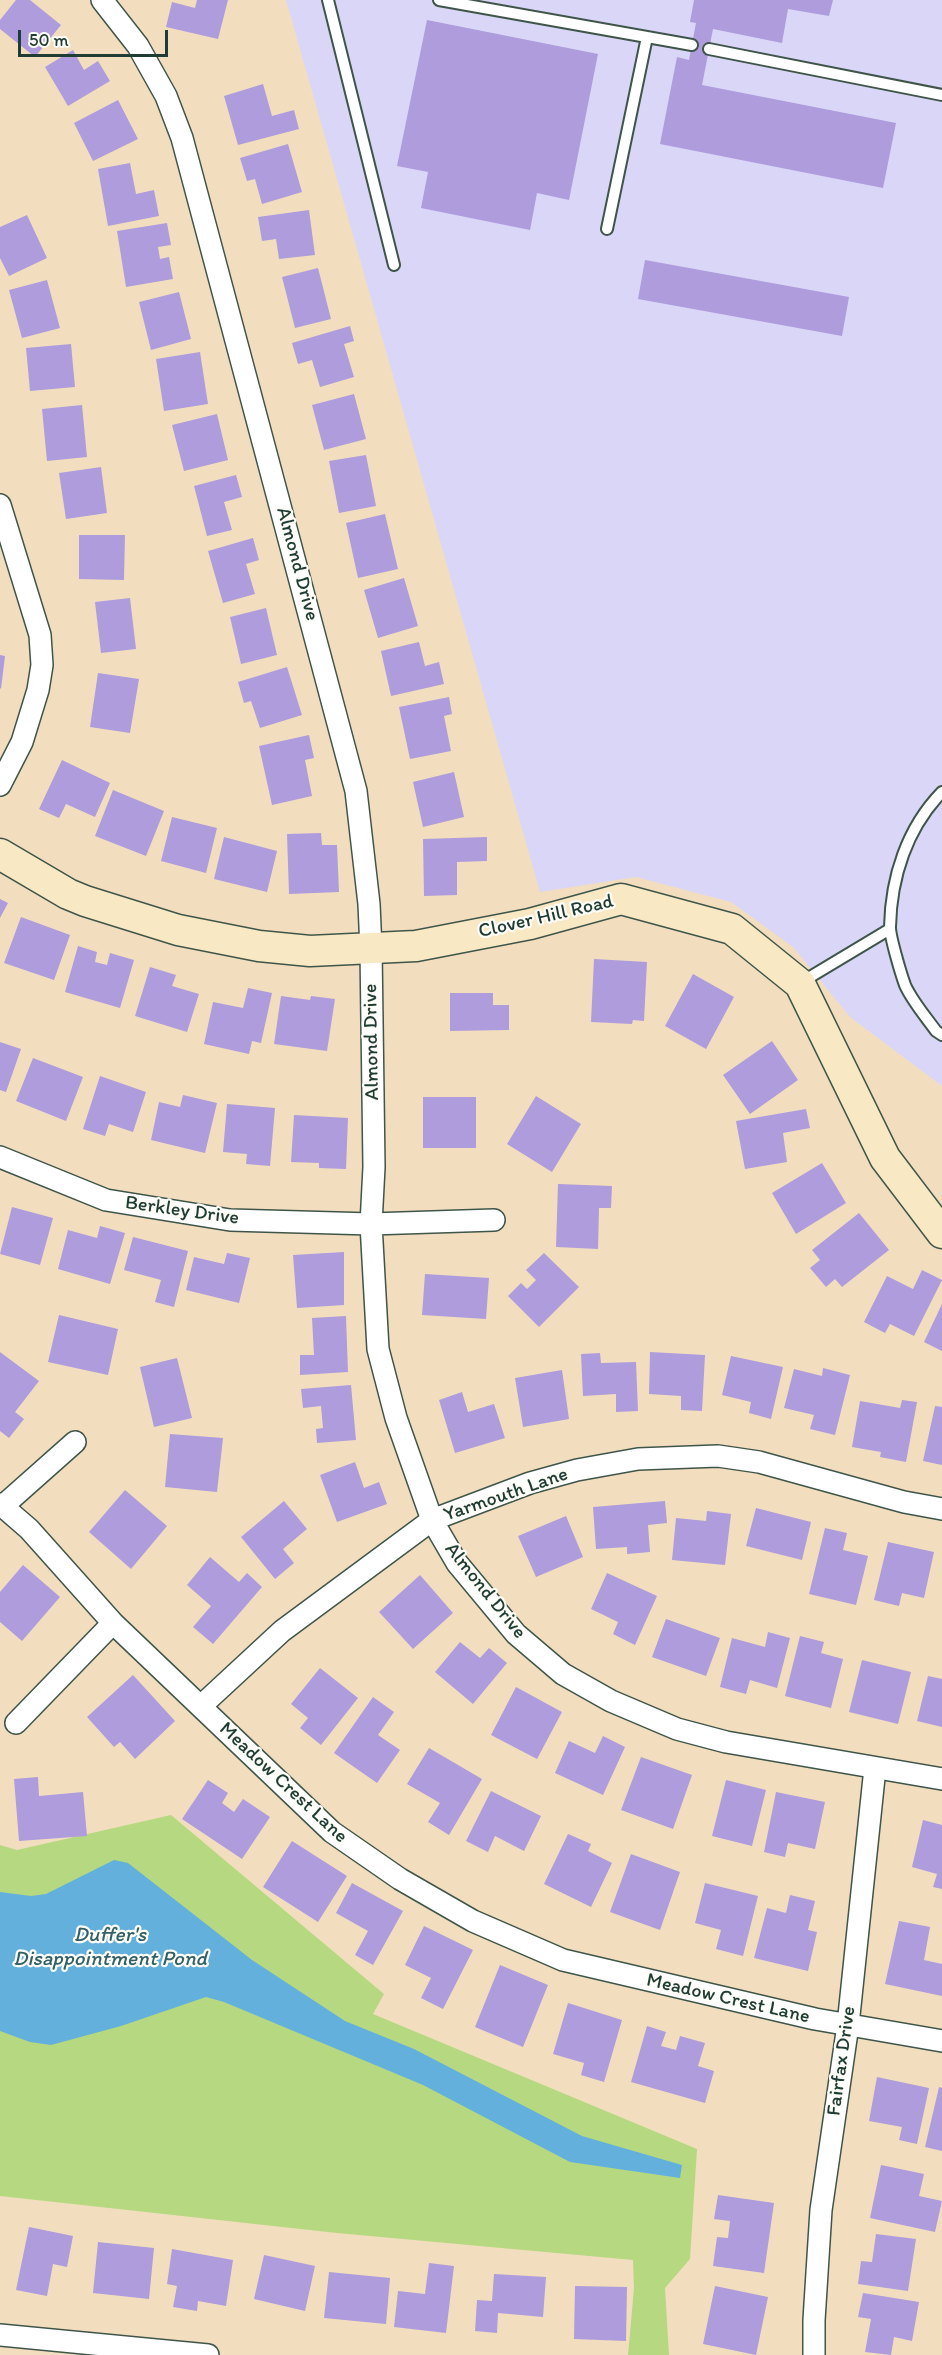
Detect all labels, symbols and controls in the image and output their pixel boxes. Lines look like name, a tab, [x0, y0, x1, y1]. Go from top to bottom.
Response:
scale bar	[21, 18, 171, 56]
text: 50 m	[29, 29, 69, 51]
street label: Almond Drive	[270, 505, 324, 623]
street label: Clover Hill Road	[476, 890, 616, 944]
street label: Almond Drive	[359, 983, 385, 1101]
street label: Berkley Drive	[124, 1191, 240, 1231]
street label: Yarmouth Lane	[441, 1463, 571, 1527]
street label: Almond Drive	[439, 1538, 531, 1644]
street label: Meadow Crest Lane	[214, 1717, 352, 1849]
water label: Duffer's Disappointment Pond	[13, 1923, 207, 1973]
street label: Meadow Crest Lane	[644, 1969, 812, 2029]
street label: Fairfax Drive	[822, 2005, 862, 2117]

